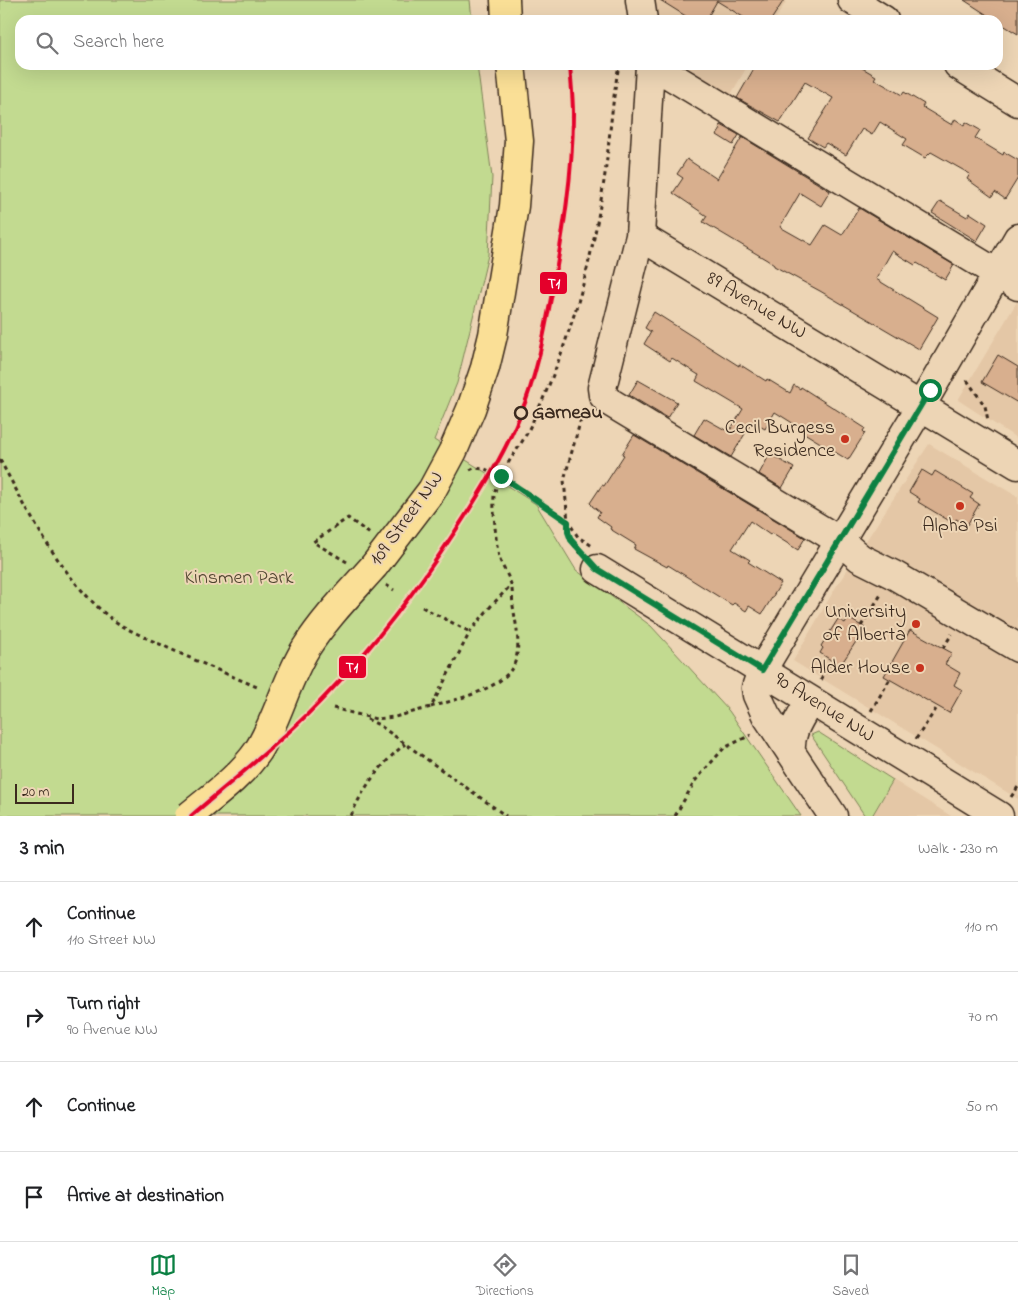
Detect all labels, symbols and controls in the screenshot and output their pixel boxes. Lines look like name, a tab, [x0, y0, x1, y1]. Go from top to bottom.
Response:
search box	[15, 15, 1003, 70]
icon: search	[33, 29, 61, 57]
text: Search here	[73, 29, 164, 56]
street label: 89 Avenue NW	[700, 265, 812, 347]
line badge: T1	[539, 271, 568, 295]
text: T1	[548, 274, 561, 295]
route start	[919, 379, 942, 402]
place label: Garneau	[532, 399, 603, 428]
marker: Garneau	[514, 406, 528, 420]
place label: Cecil Burgess Residence	[725, 414, 835, 466]
marker: Cecil Burgess Residence	[839, 433, 851, 445]
route end	[490, 465, 513, 488]
street label: 109 Street NW	[363, 466, 451, 572]
marker: Alpha Psi	[954, 500, 966, 512]
place label: Alpha Psi	[922, 512, 998, 541]
park label: Kinsmen Park	[185, 564, 294, 593]
place label: University of Alberta	[822, 598, 906, 650]
marker: University of Alberta	[910, 618, 922, 630]
place label: Alder House	[810, 654, 910, 683]
line badge: T1	[338, 655, 367, 679]
text: T1	[346, 658, 359, 679]
marker: Alder House	[914, 662, 926, 674]
street label: 90 Avenue NW	[768, 666, 880, 750]
scale bar	[15, 781, 74, 804]
text: 20 m	[22, 782, 49, 803]
text: 3 min	[20, 834, 64, 864]
text: Walk · 230 m	[918, 837, 998, 861]
text: Continue	[67, 901, 135, 928]
icon: ahead	[20, 913, 48, 941]
text: 110 m	[964, 915, 998, 939]
text: 110 Street NW	[67, 928, 156, 952]
text: Turn right	[67, 991, 140, 1018]
icon: right	[20, 1003, 48, 1031]
text: 70 m	[968, 1005, 998, 1029]
text: 90 Avenue NW	[67, 1018, 158, 1042]
icon: ahead	[20, 1093, 48, 1121]
text: Continue	[67, 1093, 135, 1120]
text: 50 m	[966, 1095, 998, 1119]
icon: arrive	[20, 1183, 48, 1211]
text: Arrive at destination	[67, 1183, 224, 1210]
tab: Map	[149, 1251, 177, 1302]
tab: Directions	[476, 1251, 534, 1302]
tab: Saved	[832, 1251, 869, 1302]

